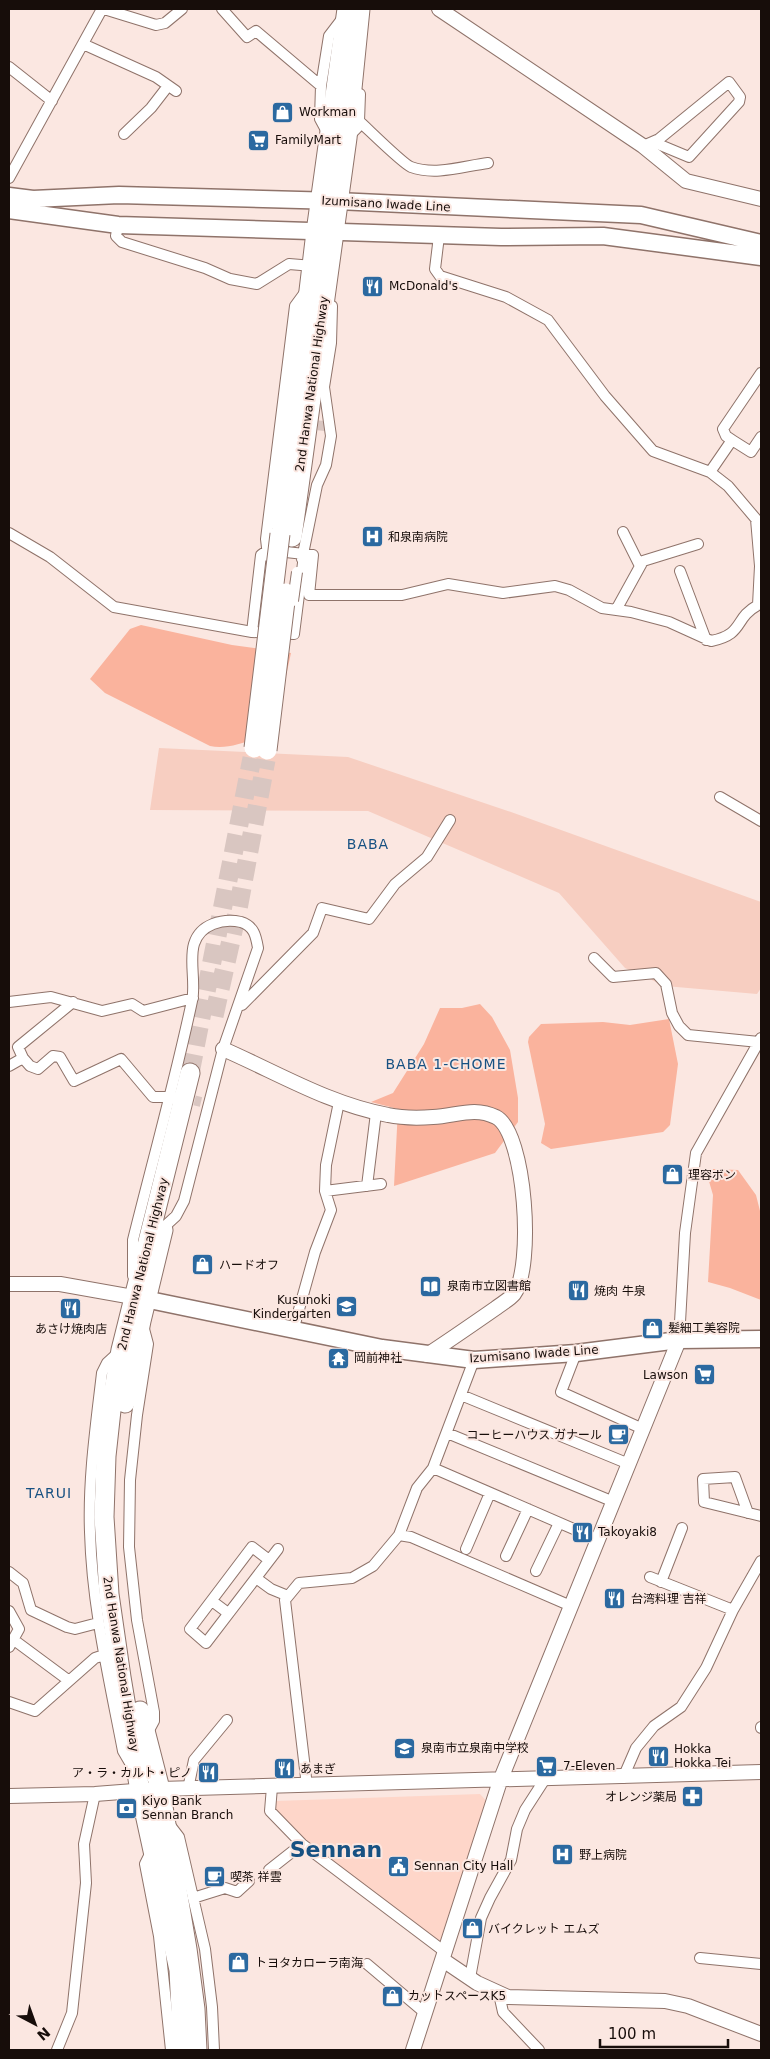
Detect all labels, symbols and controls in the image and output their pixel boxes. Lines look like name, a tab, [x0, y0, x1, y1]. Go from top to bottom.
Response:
shop icon: Workman	[271, 100, 295, 124]
place label: Workman	[299, 105, 356, 119]
supermarket icon: FamilyMart	[247, 128, 271, 152]
place label: FamilyMart	[275, 133, 341, 147]
street label: Izumisano Iwade Line	[321, 194, 451, 214]
restaurant icon: McDonald's	[361, 274, 385, 298]
place label: McDonald's	[389, 279, 458, 293]
street label: 2nd Hanwa National Highway	[293, 295, 331, 473]
hospital icon: 和泉南病院	[360, 525, 384, 549]
place label: 和泉南病院	[388, 530, 448, 544]
district label: BABA	[347, 836, 389, 852]
district label: BABA 1-CHOME	[385, 1056, 507, 1072]
shop icon: 理容ボン	[660, 1163, 684, 1187]
place label: 理容ボン	[688, 1168, 736, 1182]
street label: 2nd Hanwa National Highway	[115, 1176, 171, 1352]
shop icon: ハードオフ	[191, 1253, 215, 1277]
place label: ハードオフ	[219, 1258, 279, 1272]
library icon: 泉南市立図書館	[419, 1274, 443, 1298]
place label: 泉南市立図書館	[447, 1279, 531, 1293]
restaurant icon: 焼肉 牛泉	[566, 1279, 590, 1303]
place label: 焼肉 牛泉	[594, 1284, 646, 1298]
place label: Kusunoki Kindergarten	[253, 1293, 331, 1321]
school or university icon: Kusunoki Kindergarten	[335, 1295, 359, 1319]
restaurant icon: あさけ焼肉店	[59, 1296, 83, 1320]
shop icon: 髪細工美容院	[640, 1316, 664, 1340]
place label: 髪細工美容院	[668, 1321, 740, 1335]
place label: あさけ焼肉店	[35, 1322, 107, 1336]
street label: Izumisano Iwade Line	[469, 1343, 599, 1365]
temple icon: 岡前神社	[326, 1346, 350, 1370]
place label: 岡前神社	[354, 1351, 402, 1365]
supermarket icon: Lawson	[692, 1363, 716, 1387]
place label: Lawson	[643, 1368, 688, 1382]
cafe icon: コーヒーハウス ガナール	[606, 1423, 630, 1447]
place label: コーヒーハウス ガナール	[466, 1428, 602, 1442]
district label: TARUI	[25, 1485, 72, 1501]
restaurant icon: Takoyaki8	[570, 1520, 594, 1544]
place label: Takoyaki8	[597, 1525, 657, 1539]
street label: 2nd Hanwa National Highway	[100, 1575, 142, 1753]
restaurant icon: 台湾料理 吉祥	[603, 1587, 627, 1611]
place label: 台湾料理 吉祥	[631, 1592, 707, 1606]
school or university icon: 泉南市立泉南中学校	[393, 1736, 417, 1760]
place label: 泉南市立泉南中学校	[421, 1741, 529, 1755]
place label: Hokka Hokka Tei	[674, 1742, 731, 1770]
restaurant icon: Hokka Hokka Tei	[646, 1744, 670, 1768]
supermarket icon: 7-Eleven	[535, 1754, 559, 1778]
restaurant icon: あまぎ	[272, 1757, 296, 1781]
place label: 7-Eleven	[563, 1759, 615, 1773]
restaurant icon: ア・ラ・カルト・ピノ	[196, 1761, 220, 1785]
place label: あまぎ	[300, 1762, 336, 1776]
place label: ア・ラ・カルト・ピノ	[72, 1766, 192, 1780]
pharmacy icon: オレンジ薬局	[681, 1785, 705, 1809]
place label: オレンジ薬局	[605, 1790, 677, 1804]
place label: Kiyo Bank Sennan Branch	[142, 1794, 233, 1822]
bank icon: Kiyo Bank Sennan Branch	[114, 1796, 138, 1820]
district label: Sennan	[290, 1837, 382, 1862]
hospital icon: 野上病院	[551, 1843, 575, 1867]
place label: 野上病院	[579, 1848, 627, 1862]
public building icon: Sennan City Hall	[386, 1854, 410, 1878]
place label: Sennan City Hall	[414, 1859, 513, 1873]
cafe icon: 喫茶 祥雲	[202, 1865, 226, 1889]
place label: 喫茶 祥雲	[230, 1870, 282, 1884]
shop icon: バイクレット エムズ	[460, 1917, 484, 1941]
place label: バイクレット エムズ	[488, 1922, 600, 1936]
shop icon: トヨタカローラ南海	[227, 1951, 251, 1975]
place label: トヨタカローラ南海	[255, 1956, 363, 1970]
shop icon: カットスペースK5	[380, 1984, 404, 2008]
place label: カットスペースK5	[408, 1989, 506, 2003]
north arrow	[10, 1999, 60, 2049]
scale bar	[600, 2016, 728, 2048]
text: N	[34, 2024, 53, 2044]
text: 100 m	[608, 2025, 656, 2043]

